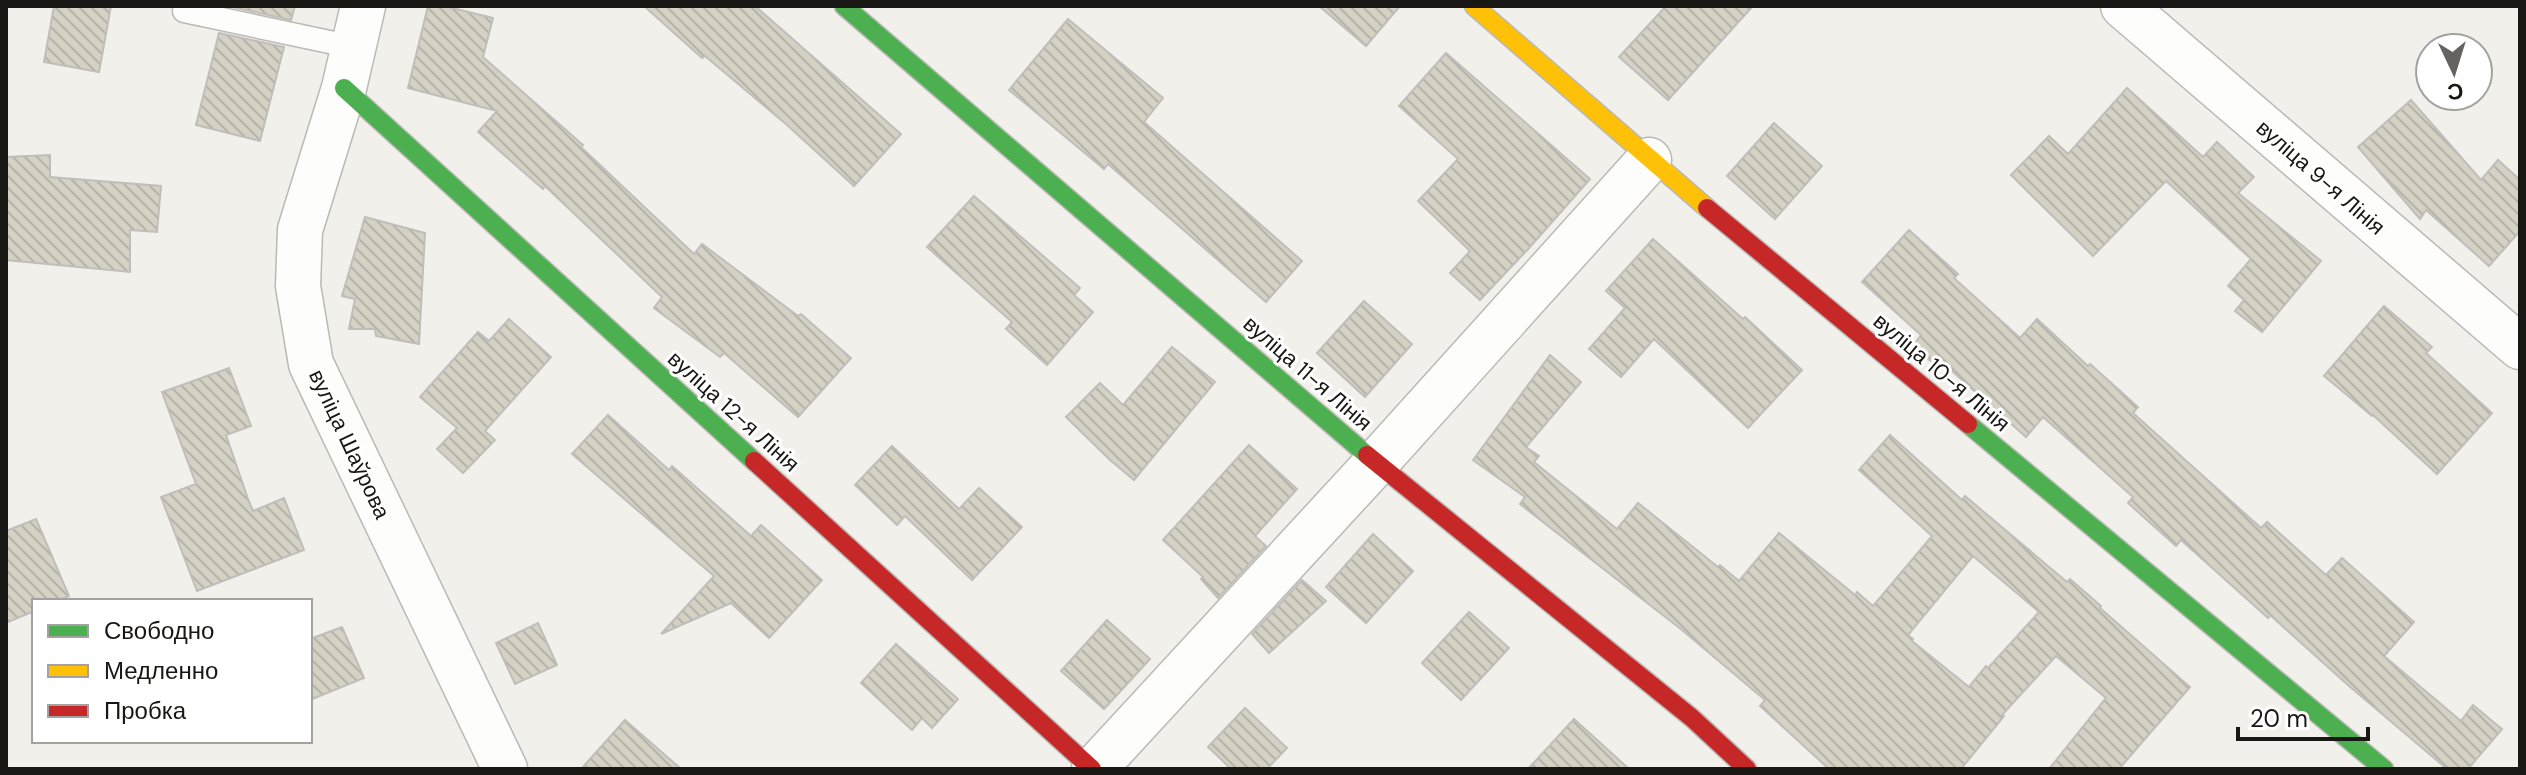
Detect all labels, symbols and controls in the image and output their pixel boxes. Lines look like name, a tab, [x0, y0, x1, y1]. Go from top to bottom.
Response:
north arrow	[2414, 32, 2494, 112]
text: С	[2446, 76, 2464, 106]
street label: вуліца 9-я Лінія	[2250, 113, 2391, 241]
street label: вуліца 10-я Лінія	[1867, 307, 2016, 438]
street label: вуліца 11-я Лінія	[1237, 309, 1378, 437]
street label: вуліца 12-я Лінія	[662, 345, 806, 478]
street label: вуліца Шаўрова	[302, 365, 397, 524]
legend	[32, 599, 312, 743]
text: Свободно	[104, 615, 214, 646]
text: Медленно	[104, 655, 218, 686]
scale bar	[2238, 691, 2368, 741]
text: Пробка	[104, 695, 187, 726]
text: 20 m	[2250, 703, 2308, 734]

